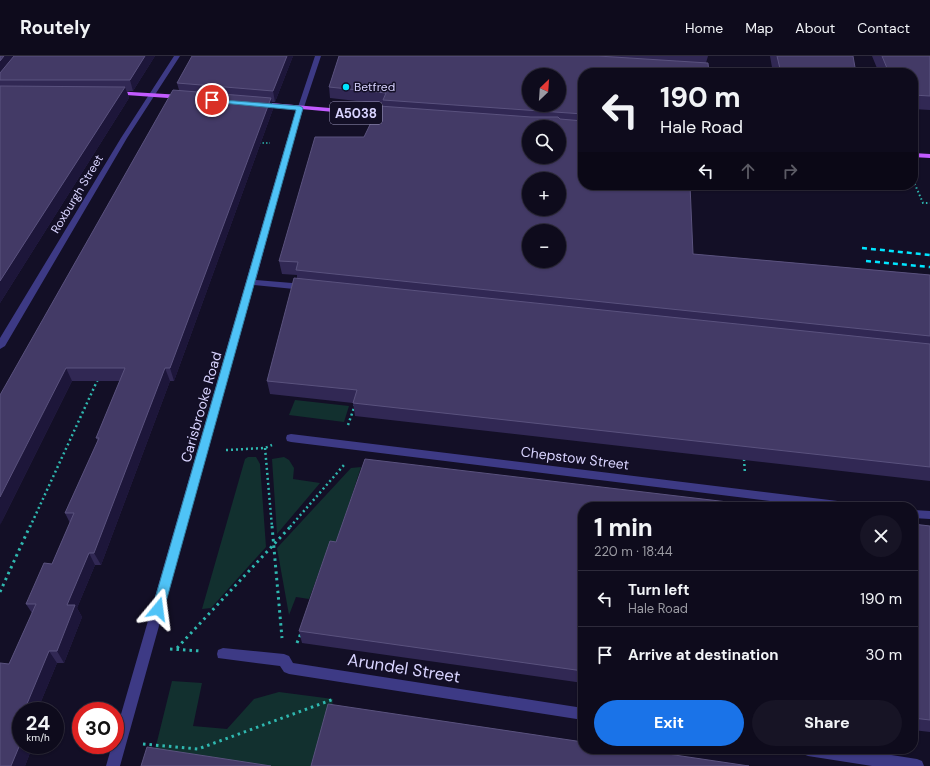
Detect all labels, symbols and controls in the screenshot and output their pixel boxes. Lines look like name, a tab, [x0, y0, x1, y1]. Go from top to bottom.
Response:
text: Routely	[20, 15, 91, 40]
text: Home	[685, 19, 723, 37]
text: Map	[745, 19, 773, 37]
text: About	[795, 19, 835, 37]
text: Contact	[857, 19, 910, 37]
north arrow	[522, 68, 566, 112]
map controls	[522, 68, 566, 268]
place label: Betfred	[354, 79, 395, 95]
text: 190 m	[660, 79, 741, 116]
marker: Betfred	[341, 82, 351, 92]
pin	[195, 83, 229, 117]
icon: left	[594, 84, 646, 136]
icon: arrive	[201, 89, 223, 111]
road number: A5038	[330, 102, 382, 124]
text: Hale Road	[660, 115, 743, 139]
button: search	[522, 120, 566, 164]
street label: Roxburgh Street	[47, 151, 107, 236]
icon: left	[695, 160, 717, 182]
icon: ahead	[737, 160, 759, 182]
icon: right	[779, 160, 801, 182]
button: +	[522, 172, 566, 216]
button: −	[522, 224, 566, 268]
street label: Carisbrooke Road	[177, 350, 225, 464]
street label: Chepstow Street	[520, 442, 630, 474]
text: 1 min	[594, 512, 653, 543]
button: close	[860, 515, 902, 557]
text: 220 m · 18:44	[594, 543, 673, 560]
text: Turn left	[628, 580, 689, 600]
position arrow	[137, 588, 179, 630]
icon: left	[594, 588, 616, 610]
text: 190 m	[860, 589, 902, 609]
text: Hale Road	[628, 600, 688, 617]
icon: arrive	[594, 644, 616, 666]
text: Arrive at destination	[628, 645, 779, 665]
text: 30 m	[866, 645, 902, 665]
street label: Arundel Street	[346, 648, 462, 688]
button: Exit	[594, 700, 744, 746]
button: Share	[752, 700, 902, 746]
speed limit sign: 30	[72, 702, 124, 754]
text: 24	[26, 710, 50, 736]
text: km/h	[26, 731, 50, 744]

